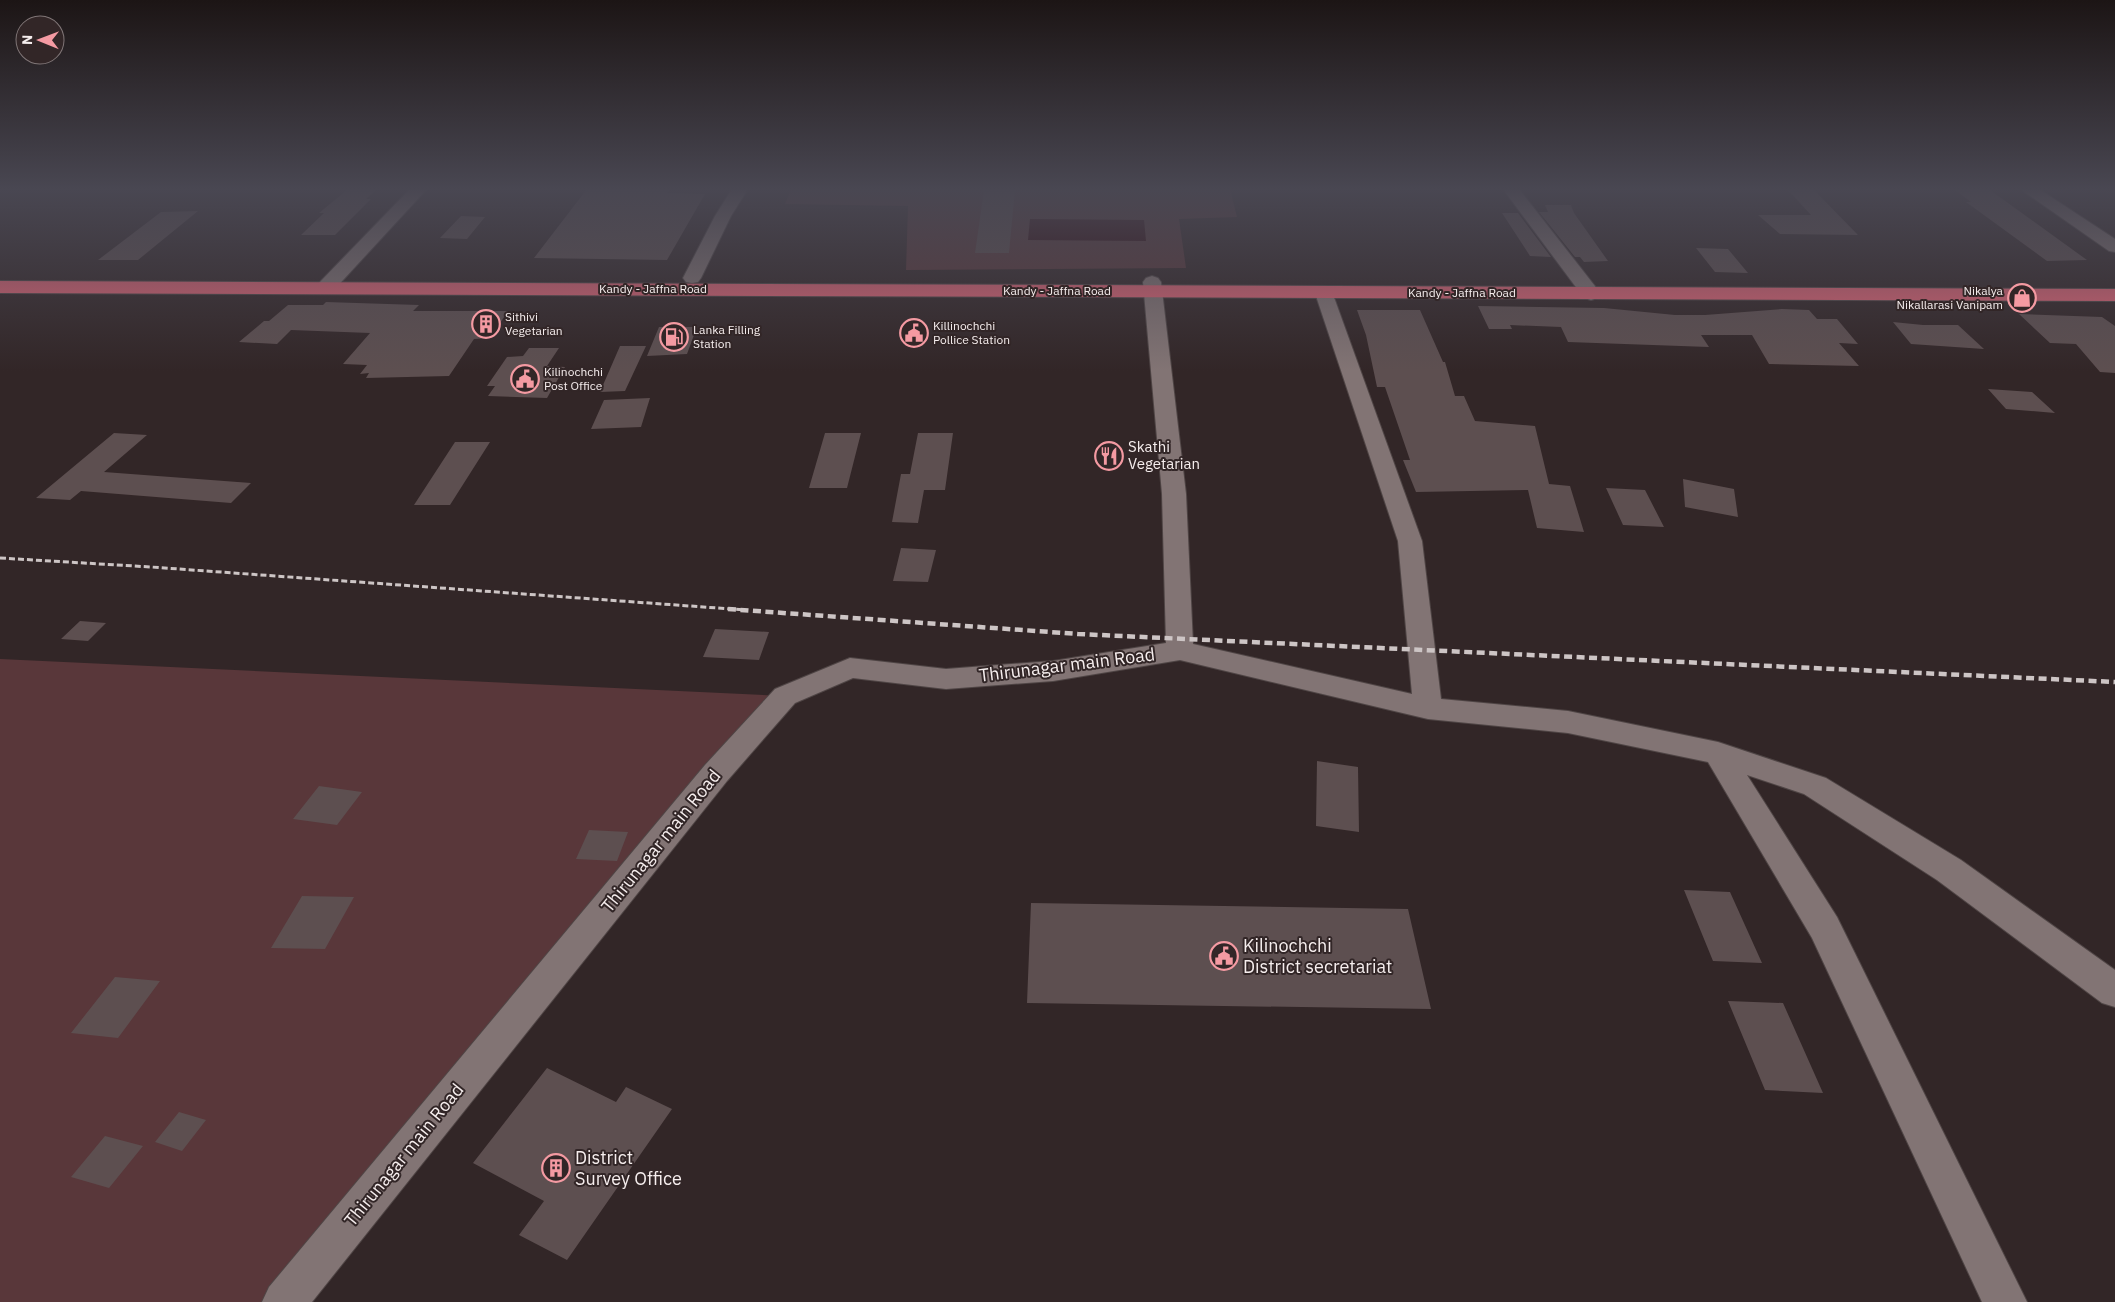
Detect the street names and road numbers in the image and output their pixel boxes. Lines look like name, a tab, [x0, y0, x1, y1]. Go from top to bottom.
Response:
street label: Kandy - Jaffna Road	[599, 281, 707, 296]
street label: Kandy - Jaffna Road	[1003, 283, 1111, 298]
street label: Kandy - Jaffna Road	[1408, 285, 1516, 300]
street label: Thirunagar main Road	[978, 642, 1156, 687]
street label: Thirunagar main Road	[596, 765, 725, 917]
street label: Thirunagar main Road	[339, 1079, 468, 1231]

